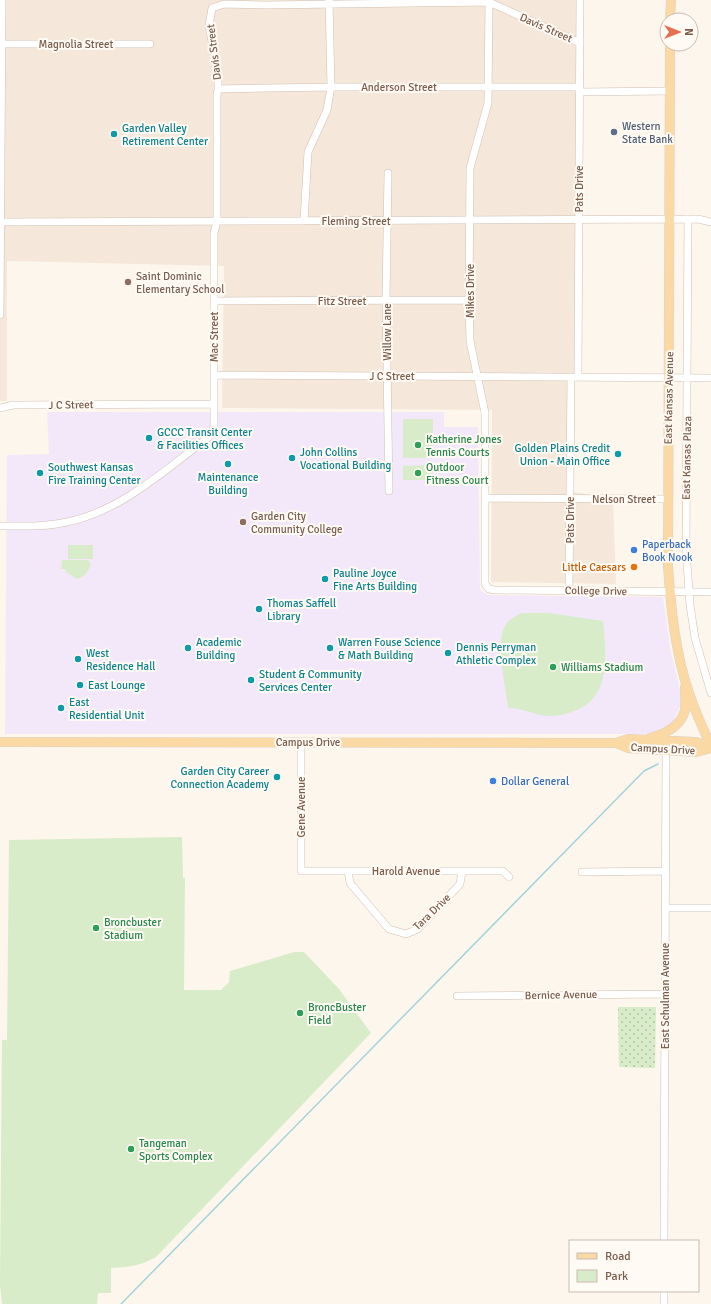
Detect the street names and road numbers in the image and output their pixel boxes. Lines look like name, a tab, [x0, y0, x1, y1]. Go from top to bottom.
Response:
street label: Davis Street	[518, 11, 574, 45]
street label: Davis Street	[204, 23, 224, 81]
street label: Magnolia Street	[39, 38, 114, 51]
street label: Anderson Street	[361, 81, 437, 94]
street label: Pats Drive	[573, 165, 586, 213]
street label: Fleming Street	[322, 215, 391, 228]
street label: Mikes Drive	[464, 264, 477, 318]
street label: Fitz Street	[318, 295, 366, 308]
street label: Willow Lane	[381, 303, 394, 361]
street label: Mac Street	[208, 312, 221, 362]
street label: East Kansas Avenue	[662, 351, 676, 445]
street label: J C Street	[369, 370, 415, 383]
street label: J C Street	[48, 398, 94, 412]
street label: East Kansas Plaza	[680, 415, 694, 500]
street label: Nelson Street	[592, 493, 656, 506]
street label: Pats Drive	[564, 496, 577, 544]
street label: College Drive	[565, 584, 627, 598]
street label: Campus Drive	[276, 736, 340, 749]
street label: Campus Drive	[630, 741, 696, 757]
street label: Gene Avenue	[295, 777, 308, 837]
street label: Harold Avenue	[372, 865, 440, 878]
street label: Tara Drive	[411, 891, 453, 933]
street label: East Schulman Avenue	[659, 943, 672, 1049]
street label: Bernice Avenue	[525, 988, 597, 1002]

